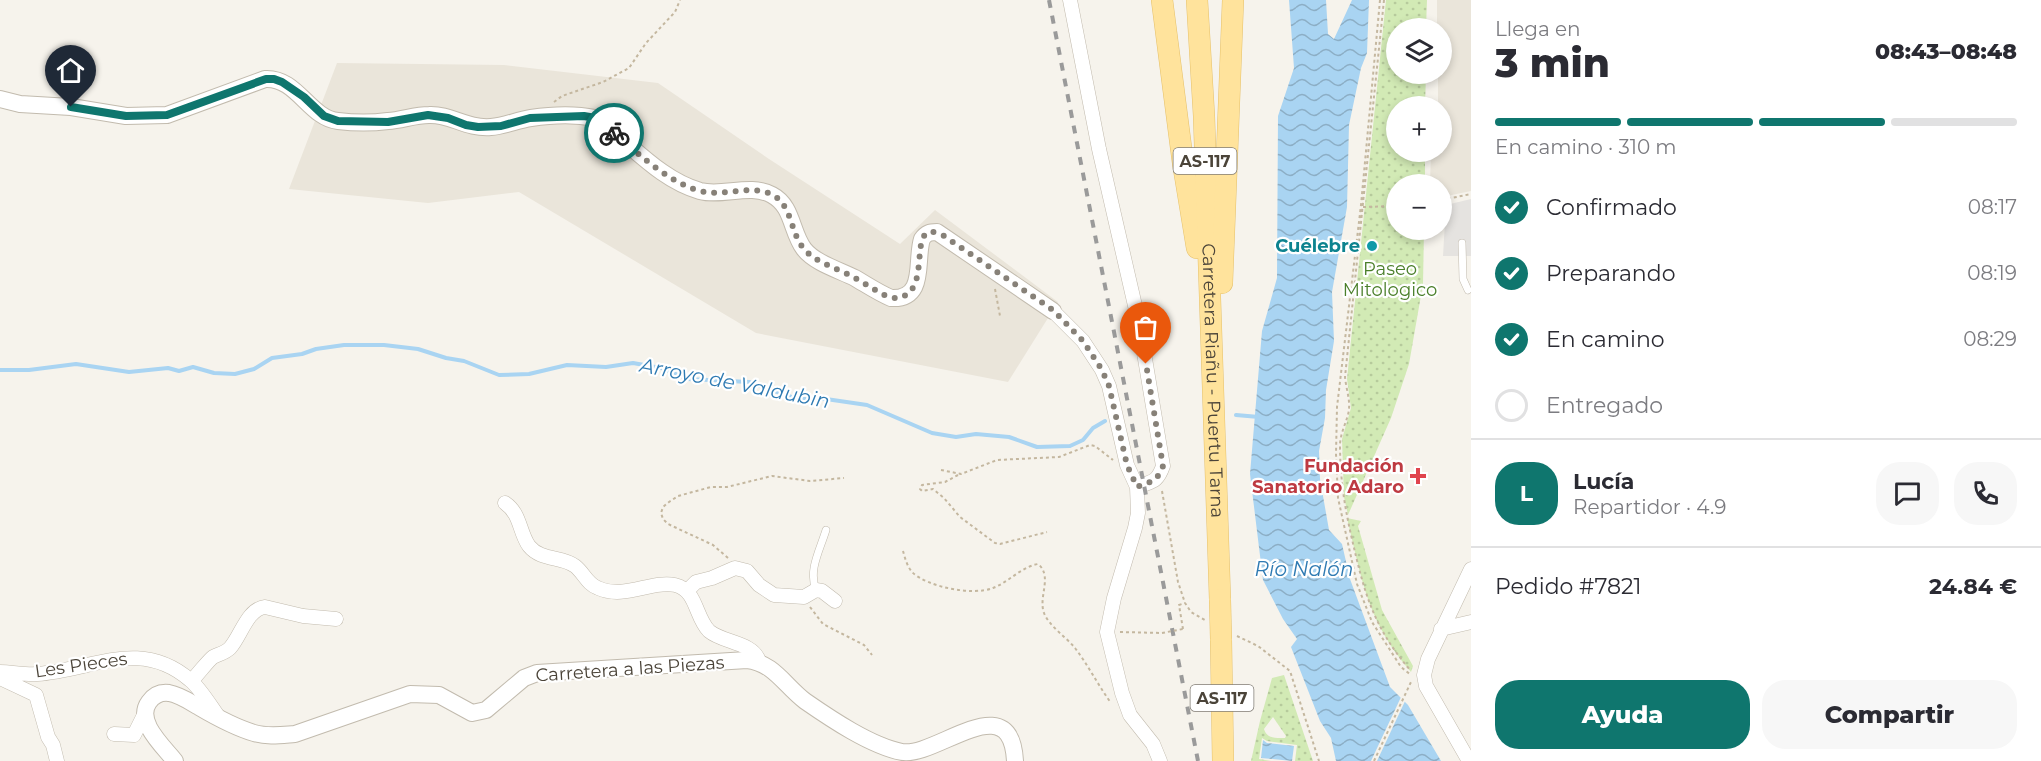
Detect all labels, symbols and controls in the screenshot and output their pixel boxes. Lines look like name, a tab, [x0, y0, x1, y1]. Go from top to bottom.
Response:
text: Llega en	[1495, 17, 1581, 41]
map controls	[1386, 18, 1452, 240]
button: layers	[1386, 18, 1452, 84]
text: 08:43–08:48	[1875, 38, 2017, 65]
text: 3 min	[1495, 39, 1610, 87]
pin	[45, 45, 96, 107]
icon: home	[54, 54, 87, 87]
button: +	[1386, 96, 1452, 162]
courier	[584, 103, 644, 163]
icon: bike	[598, 117, 631, 150]
text: En camino · 310 m	[1495, 135, 1677, 159]
road number: AS-117	[1174, 148, 1236, 174]
button: −	[1386, 174, 1452, 240]
icon: check	[1495, 191, 1528, 224]
text: Confirmado	[1546, 194, 1677, 221]
text: 08:17	[1968, 195, 2017, 219]
place label: Cuélebre	[1275, 235, 1360, 257]
marker: Cuélebre	[1365, 239, 1379, 253]
street label: Carretera Riañu - Puertu Tarna	[1197, 243, 1228, 518]
icon: check	[1495, 257, 1528, 290]
park label: Paseo Mitologico	[1343, 258, 1437, 301]
text: Preparando	[1546, 260, 1675, 287]
text: 08:19	[1967, 261, 2017, 285]
pin	[1120, 302, 1171, 364]
icon: bag	[1129, 311, 1162, 344]
icon: check	[1495, 323, 1528, 356]
text: En camino	[1546, 326, 1665, 353]
text: 08:29	[1963, 327, 2017, 351]
water label: Arroyo de Valdubin	[637, 353, 832, 413]
text: Entregado	[1546, 392, 1663, 419]
place label: Fundación Sanatorio Adaro	[1252, 455, 1404, 498]
button: chat	[1876, 462, 1939, 525]
button: phone	[1954, 462, 2017, 525]
marker: Fundación Sanatorio Adaro	[1409, 467, 1427, 485]
text: Lucía	[1573, 468, 1634, 495]
text: L	[1520, 480, 1533, 507]
text: Repartidor · 4.9	[1573, 495, 1726, 519]
water label: Río Nalón	[1255, 557, 1353, 581]
text: Pedido #7821	[1495, 573, 1641, 600]
text: 24.84 €	[1929, 573, 2017, 600]
street label: Les Pieces	[33, 648, 129, 682]
street label: Carretera a las Piezas	[535, 651, 725, 687]
button: Ayuda	[1495, 680, 1750, 749]
button: Compartir	[1762, 680, 2017, 749]
road number: AS-117	[1190, 685, 1254, 711]

